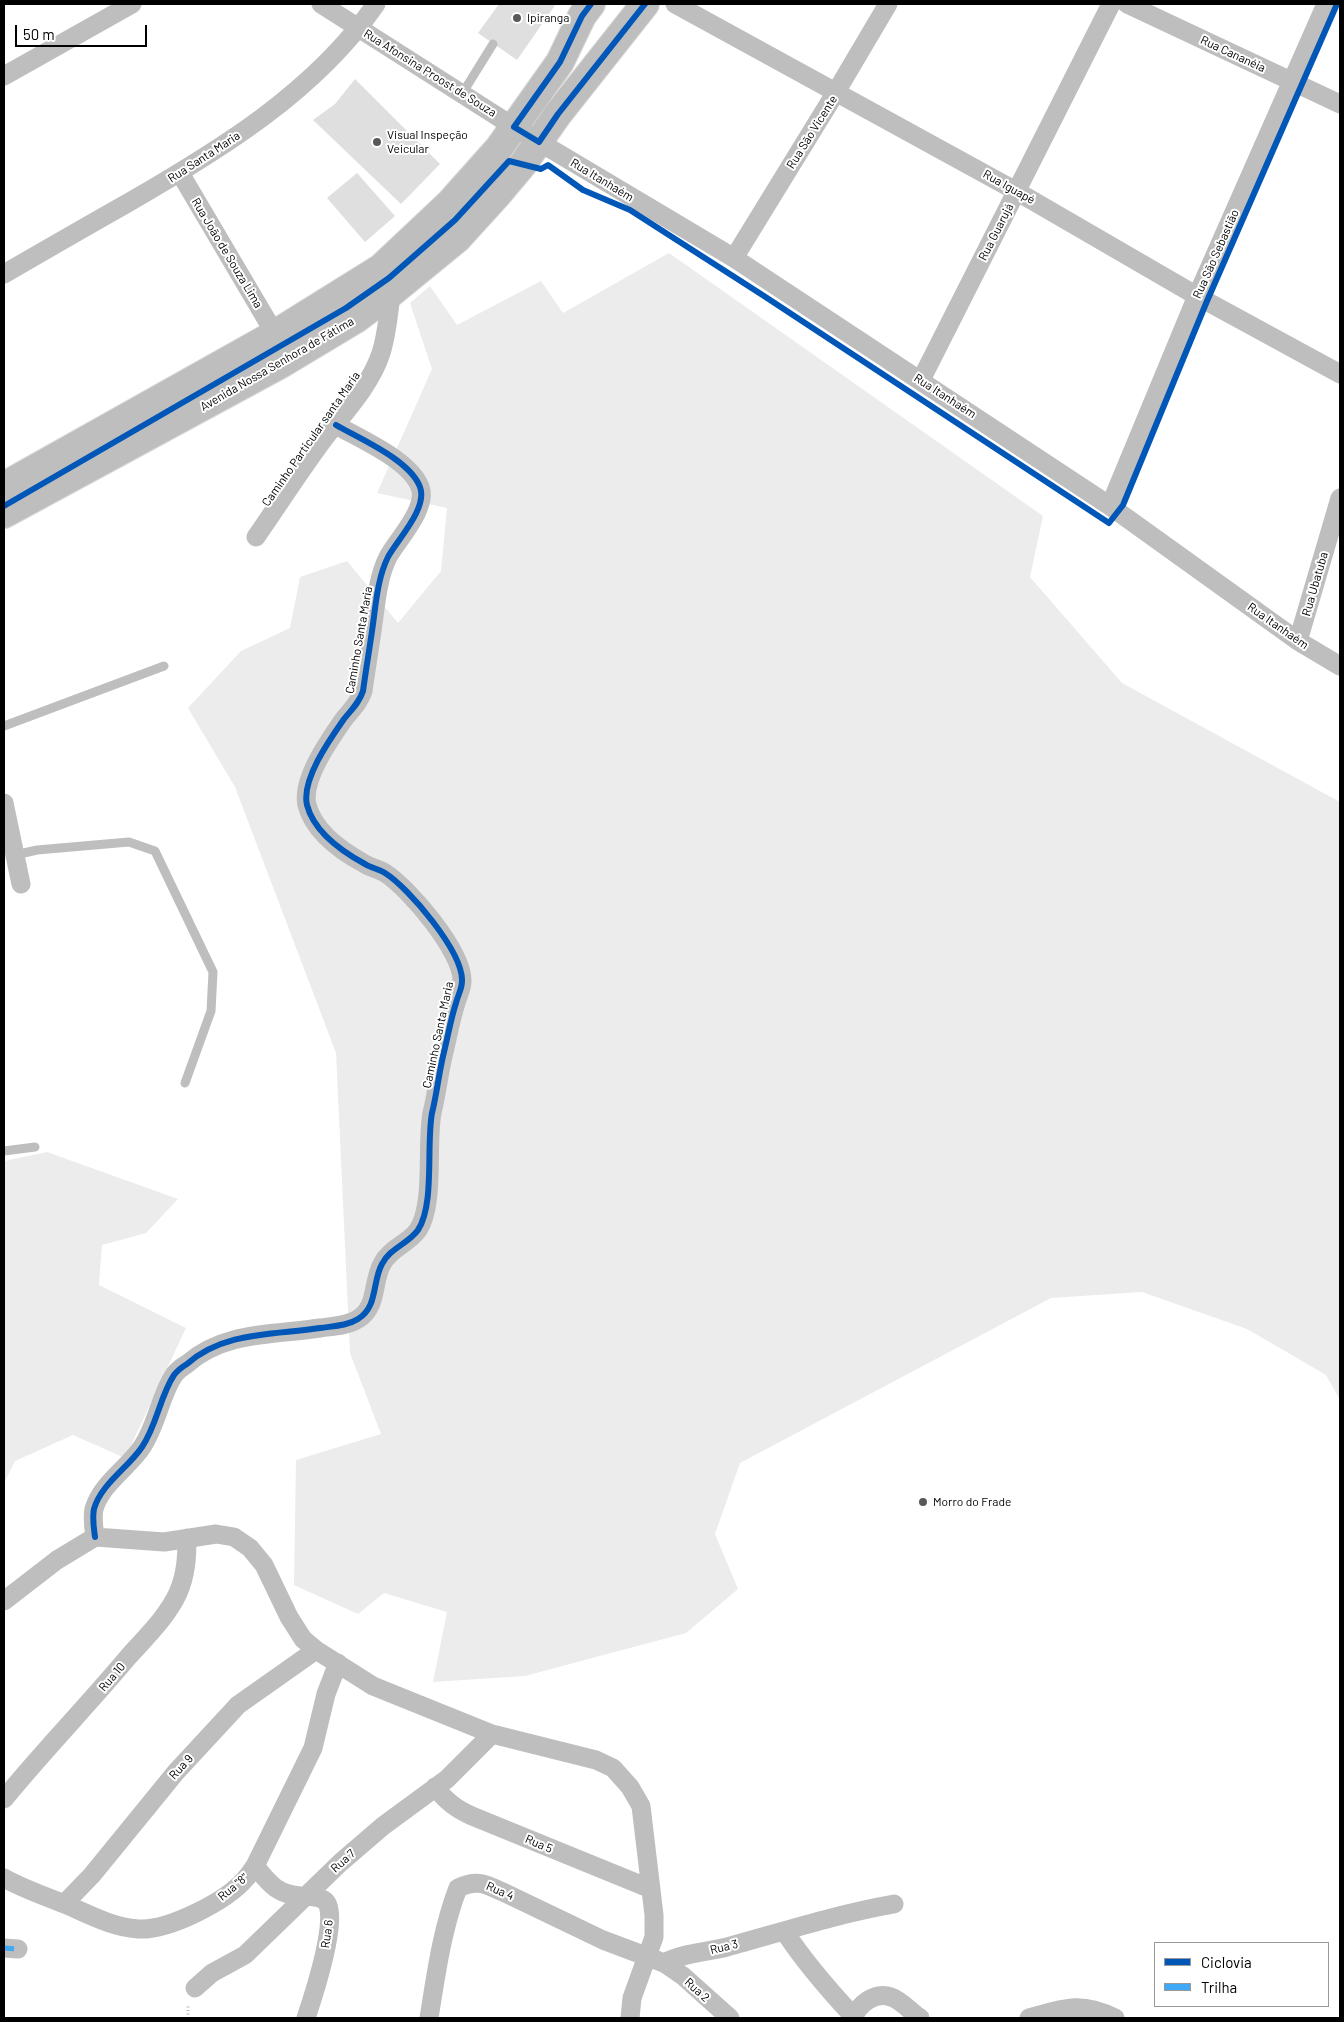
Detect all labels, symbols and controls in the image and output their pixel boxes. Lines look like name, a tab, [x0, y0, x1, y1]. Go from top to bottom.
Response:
place label: Ipiranga	[527, 11, 569, 25]
marker: Ipiranga	[511, 12, 523, 24]
scale bar	[18, 15, 150, 47]
text: 50 m	[23, 25, 55, 43]
street label: Rua Afonsina Proost de Souza	[361, 26, 499, 120]
street label: Rua Cananéia	[1198, 33, 1268, 75]
street label: Rua São Vicente	[784, 93, 840, 171]
street label: Rua Santa Maria	[165, 128, 243, 186]
place label: Visual Inspeção Veicular	[387, 128, 468, 156]
marker: Visual Inspeção Veicular	[371, 136, 383, 148]
street label: Rua Itanhaém	[568, 155, 636, 205]
street label: Rua Iguapé	[980, 167, 1038, 207]
street label: Rua João de Souza Lima	[188, 195, 266, 311]
street label: Rua Guarujá	[975, 201, 1017, 263]
street label: Rua São Sebastião	[1190, 207, 1242, 301]
street label: Avenida Nossa Senhora de Fátima	[198, 314, 356, 414]
street label: Caminho Particular santa Maria	[259, 369, 363, 509]
street label: Rua Itanhaém	[911, 371, 979, 421]
street label: Rua Ubatuba	[1299, 550, 1331, 618]
street label: Caminho Santa Maria	[342, 585, 376, 695]
street label: Rua Itanhaém	[1245, 600, 1311, 652]
street label: Caminho Santa Maria	[420, 980, 456, 1090]
place label: Morro do Frade	[933, 1495, 1011, 1509]
marker: Morro do Frade	[917, 1496, 929, 1508]
street label: Rua 10	[96, 1660, 128, 1694]
street label: Rua 9	[166, 1752, 196, 1782]
street label: Rua 5	[523, 1832, 555, 1856]
street label: Rua 7	[328, 1846, 358, 1876]
street label: Rua "8"	[215, 1870, 251, 1904]
street label: Rua 4	[484, 1879, 516, 1903]
street label: Rua 6	[318, 1919, 336, 1949]
street label: Rua 3	[708, 1937, 740, 1957]
legend	[1154, 1942, 1329, 2007]
text: Ciclovia	[1201, 1953, 1252, 1971]
street label: Rua 2	[682, 1975, 712, 2005]
text: Trilha	[1201, 1978, 1237, 1996]

